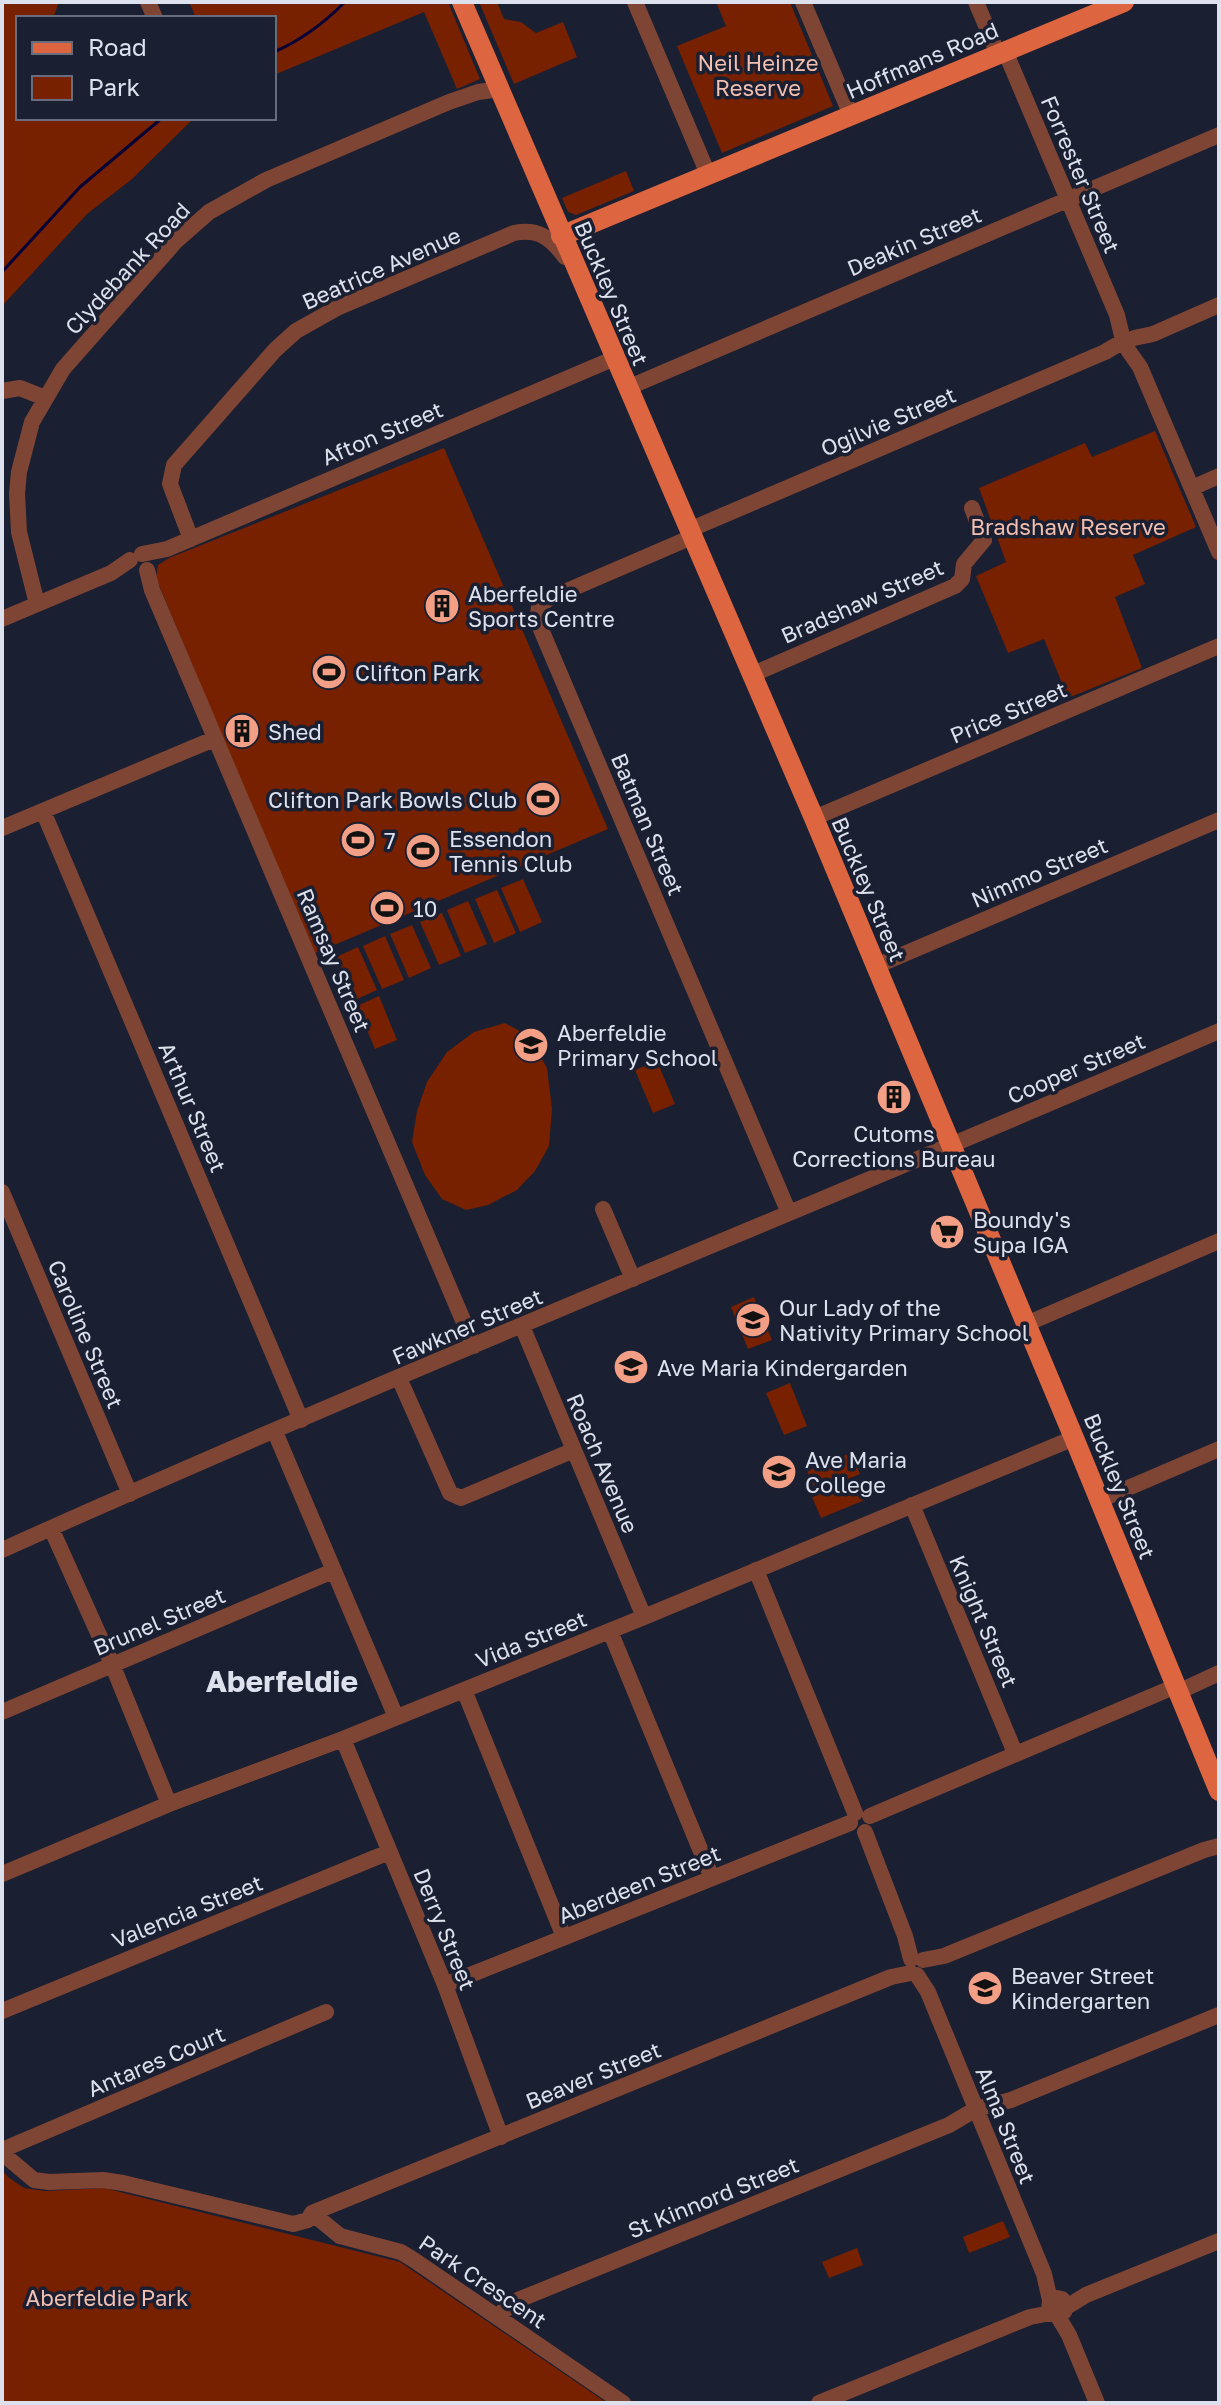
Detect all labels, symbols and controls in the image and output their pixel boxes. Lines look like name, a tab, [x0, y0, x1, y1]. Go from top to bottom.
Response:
legend	[16, 16, 276, 120]
street label: Hoffmans Road	[842, 16, 1002, 104]
text: Road	[88, 32, 147, 61]
park label: Neil Heinze Reserve	[698, 49, 818, 101]
text: Park	[88, 72, 140, 101]
street label: Forrester Street	[1036, 91, 1126, 257]
street label: Clydebank Road	[59, 196, 195, 340]
street label: Deakin Street	[843, 201, 985, 281]
street label: Buckley Street	[569, 217, 655, 369]
street label: Beatrice Avenue	[297, 221, 465, 315]
street label: Ogilvie Street	[816, 380, 960, 462]
street label: Afton Street	[317, 395, 447, 471]
park label: Bradshaw Reserve	[970, 513, 1166, 540]
street label: Bradshaw Street	[777, 553, 947, 649]
place label: Aberfeldie Sports Centre	[468, 580, 615, 632]
building icon: Aberfeldie Sports Centre	[423, 587, 461, 625]
sports icon: Clifton Park	[310, 653, 348, 691]
place label: Clifton Park	[355, 659, 480, 686]
street label: Price Street	[946, 675, 1070, 749]
building icon: Shed	[223, 712, 261, 750]
place label: Shed	[268, 718, 322, 745]
street label: Batman Street	[606, 749, 690, 899]
sports icon: Clifton Park Bowls Club	[524, 780, 562, 818]
place label: Clifton Park Bowls Club	[268, 786, 517, 813]
street label: Buckley Street	[826, 813, 912, 965]
sports icon: 7	[339, 821, 377, 859]
place label: Essendon Tennis Club	[449, 825, 572, 877]
place label: 7	[384, 827, 396, 854]
street label: Nimmo Street	[967, 831, 1111, 913]
sports icon: Essendon Tennis Club	[404, 832, 442, 870]
street label: Ramsay Street	[292, 884, 376, 1036]
sports icon: 10	[368, 889, 406, 927]
place label: 10	[413, 895, 437, 922]
place label: Aberfeldie Primary School	[557, 1019, 718, 1071]
school or university icon: Aberfeldie Primary School	[512, 1026, 550, 1064]
street label: Cooper Street	[1003, 1027, 1149, 1109]
street label: Arthur Street	[153, 1038, 233, 1176]
building icon: Cutoms Corrections Bureau	[875, 1078, 913, 1116]
place label: Cutoms Corrections Bureau	[792, 1120, 996, 1172]
place label: Boundy's Supa IGA	[973, 1206, 1071, 1258]
supermarket icon: Boundy's Supa IGA	[928, 1213, 966, 1251]
street label: Caroline Street	[43, 1256, 129, 1412]
street label: Fawkner Street	[388, 1282, 546, 1370]
place label: Our Lady of the Nativity Primary School	[779, 1294, 1029, 1346]
school or university icon: Our Lady of the Nativity Primary School	[734, 1301, 772, 1339]
school or university icon: Ave Maria Kindergarden	[612, 1348, 650, 1386]
place label: Ave Maria Kindergarden	[657, 1354, 908, 1381]
street label: Roach Avenue	[561, 1389, 645, 1537]
street label: Buckley Street	[1079, 1409, 1161, 1563]
place label: Ave Maria College	[805, 1446, 907, 1498]
school or university icon: Ave Maria College	[760, 1453, 798, 1491]
street label: Knight Street	[944, 1551, 1024, 1691]
street label: Brunel Street	[89, 1581, 229, 1661]
street label: Vida Street	[472, 1605, 590, 1673]
district label: Aberfeldie	[206, 1663, 358, 1699]
street label: Aberdeen Street	[554, 1839, 724, 1929]
street label: Derry Street	[408, 1864, 482, 1994]
street label: Valencia Street	[108, 1869, 266, 1953]
place label: Beaver Street Kindergarten	[1011, 1962, 1154, 2014]
school or university icon: Beaver Street Kindergarten	[966, 1969, 1004, 2007]
street label: Antares Court	[83, 2020, 229, 2102]
street label: Beaver Street	[521, 2036, 665, 2114]
street label: Alma Street	[970, 2063, 1042, 2187]
street label: St Kinnord Street	[624, 2150, 802, 2244]
street label: Park Crescent	[414, 2229, 552, 2333]
park label: Aberfeldie Park	[26, 2284, 188, 2311]

